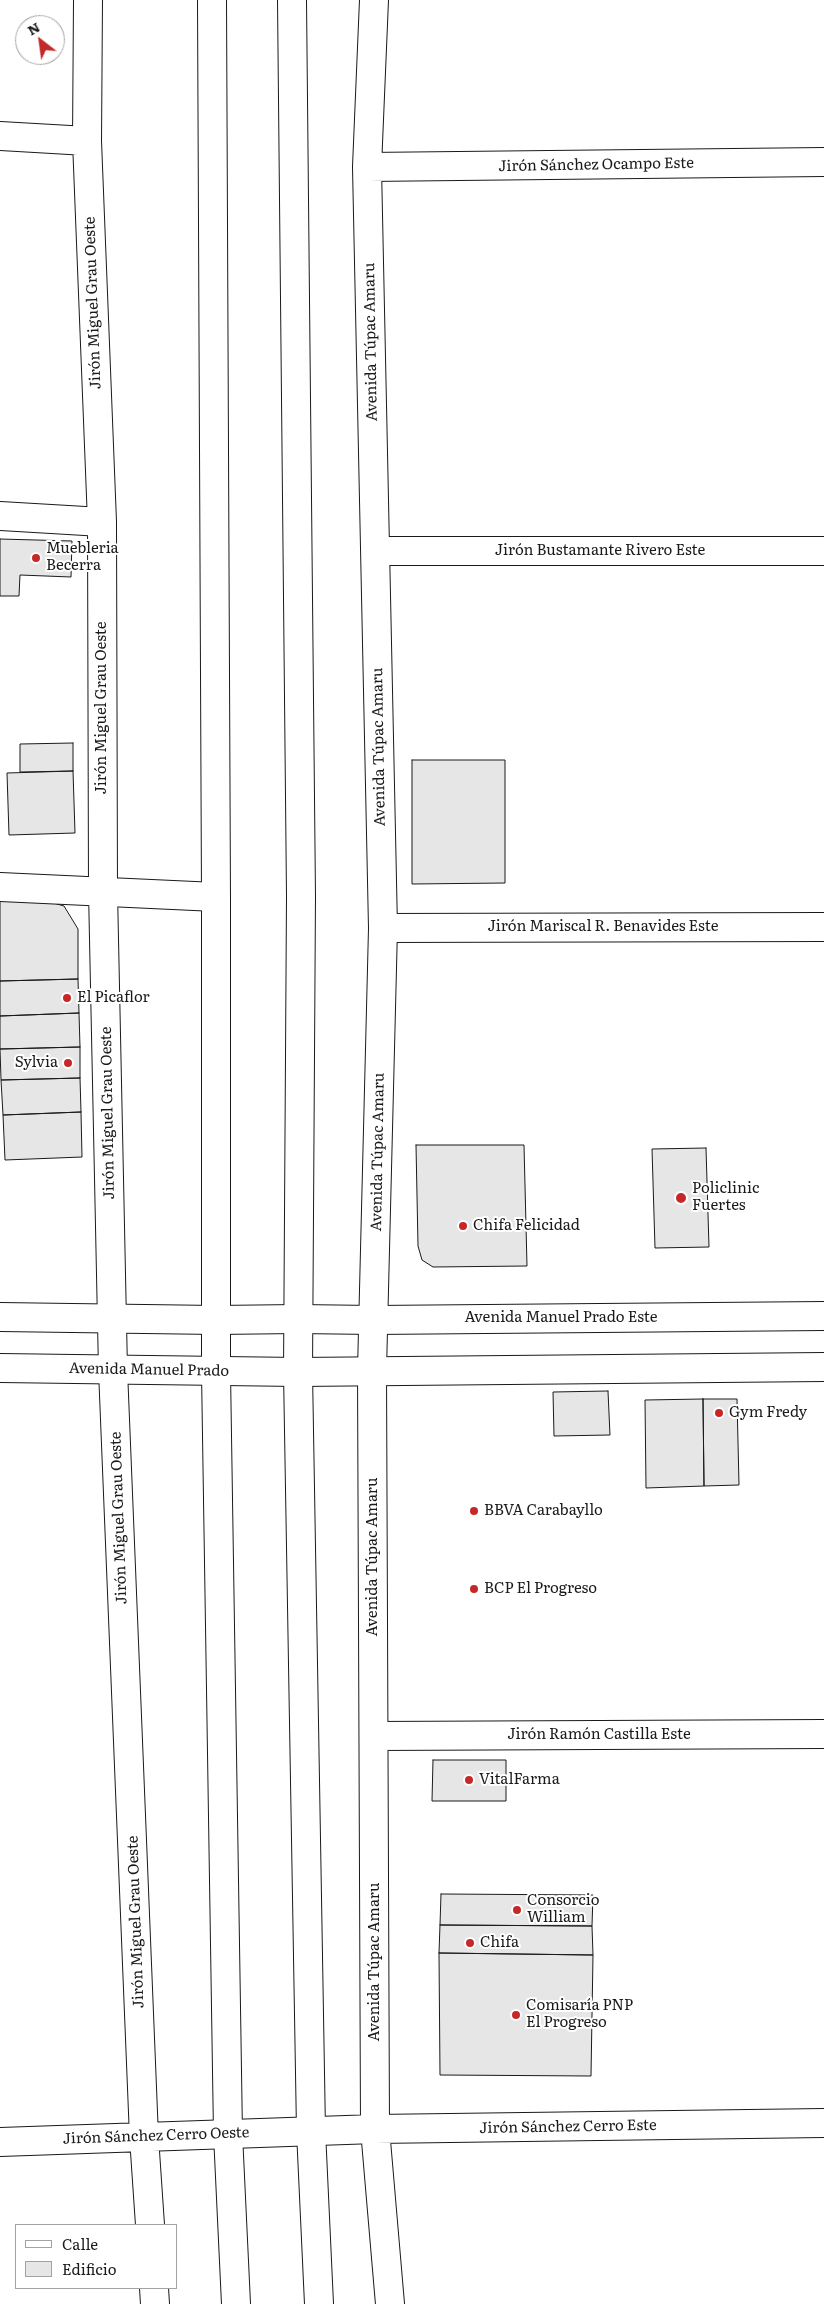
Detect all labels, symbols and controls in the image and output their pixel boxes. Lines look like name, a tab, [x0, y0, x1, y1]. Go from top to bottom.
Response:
north arrow	[15, 15, 65, 65]
text: N	[23, 16, 43, 39]
street label: Jirón Sánchez Ocampo Este	[498, 154, 694, 176]
street label: Jirón Miguel Grau Oeste	[81, 216, 105, 390]
street label: Avenida Túpac Amaru	[361, 262, 381, 422]
place label: Muebleria Becerra	[46, 540, 119, 575]
street label: Jirón Bustamante Rivero Este	[495, 542, 705, 560]
marker: Muebleria Becerra	[30, 552, 42, 564]
street label: Jirón Miguel Grau Oeste	[93, 621, 111, 795]
street label: Avenida Túpac Amaru	[369, 667, 389, 827]
street label: Jirón Mariscal R. Benavides Este	[488, 918, 718, 936]
place label: El Picaflor	[77, 989, 150, 1007]
marker: El Picaflor	[61, 992, 73, 1004]
street label: Jirón Miguel Grau Oeste	[97, 1026, 119, 1200]
place label: Sylvia	[15, 1054, 58, 1072]
marker: Sylvia	[62, 1057, 74, 1069]
street label: Avenida Túpac Amaru	[368, 1072, 388, 1232]
place label: Policlinic Fuertes	[692, 1180, 759, 1215]
marker: Policlinic Fuertes	[674, 1191, 688, 1205]
place label: Chifa Felicidad	[473, 1217, 580, 1235]
marker: Chifa Felicidad	[457, 1220, 469, 1232]
street label: Avenida Manuel Prado Este	[464, 1309, 658, 1327]
street label: Avenida Manuel Prado	[69, 1360, 229, 1380]
place label: Gym Fredy	[729, 1404, 807, 1422]
marker: Gym Fredy	[713, 1407, 725, 1419]
street label: Jirón Miguel Grau Oeste	[107, 1431, 131, 1605]
street label: Avenida Túpac Amaru	[364, 1478, 382, 1636]
place label: BBVA Carabayllo	[484, 1502, 603, 1520]
marker: BBVA Carabayllo	[468, 1505, 480, 1517]
place label: BCP El Progreso	[484, 1580, 597, 1598]
marker: BCP El Progreso	[468, 1583, 480, 1595]
street label: Jirón Ramón Castilla Este	[507, 1726, 691, 1744]
place label: VitalFarma	[479, 1771, 560, 1789]
marker: VitalFarma	[463, 1774, 475, 1786]
street label: Jirón Miguel Grau Oeste	[124, 1835, 148, 2009]
street label: Avenida Túpac Amaru	[366, 1883, 384, 2041]
place label: Consorcio William	[527, 1892, 600, 1927]
marker: Consorcio William	[511, 1904, 523, 1916]
place label: Chifa	[480, 1934, 519, 1952]
marker: Chifa	[464, 1937, 476, 1949]
place label: Comisaría PNP El Progreso	[526, 1997, 633, 2032]
marker: Comisaría PNP El Progreso	[510, 2009, 522, 2021]
street label: Jirón Sánchez Cerro Este	[479, 2116, 657, 2138]
street label: Jirón Sánchez Cerro Oeste	[62, 2124, 250, 2148]
legend	[15, 2224, 178, 2289]
text: Calle	[62, 2232, 98, 2255]
text: Edificio	[62, 2257, 117, 2280]

